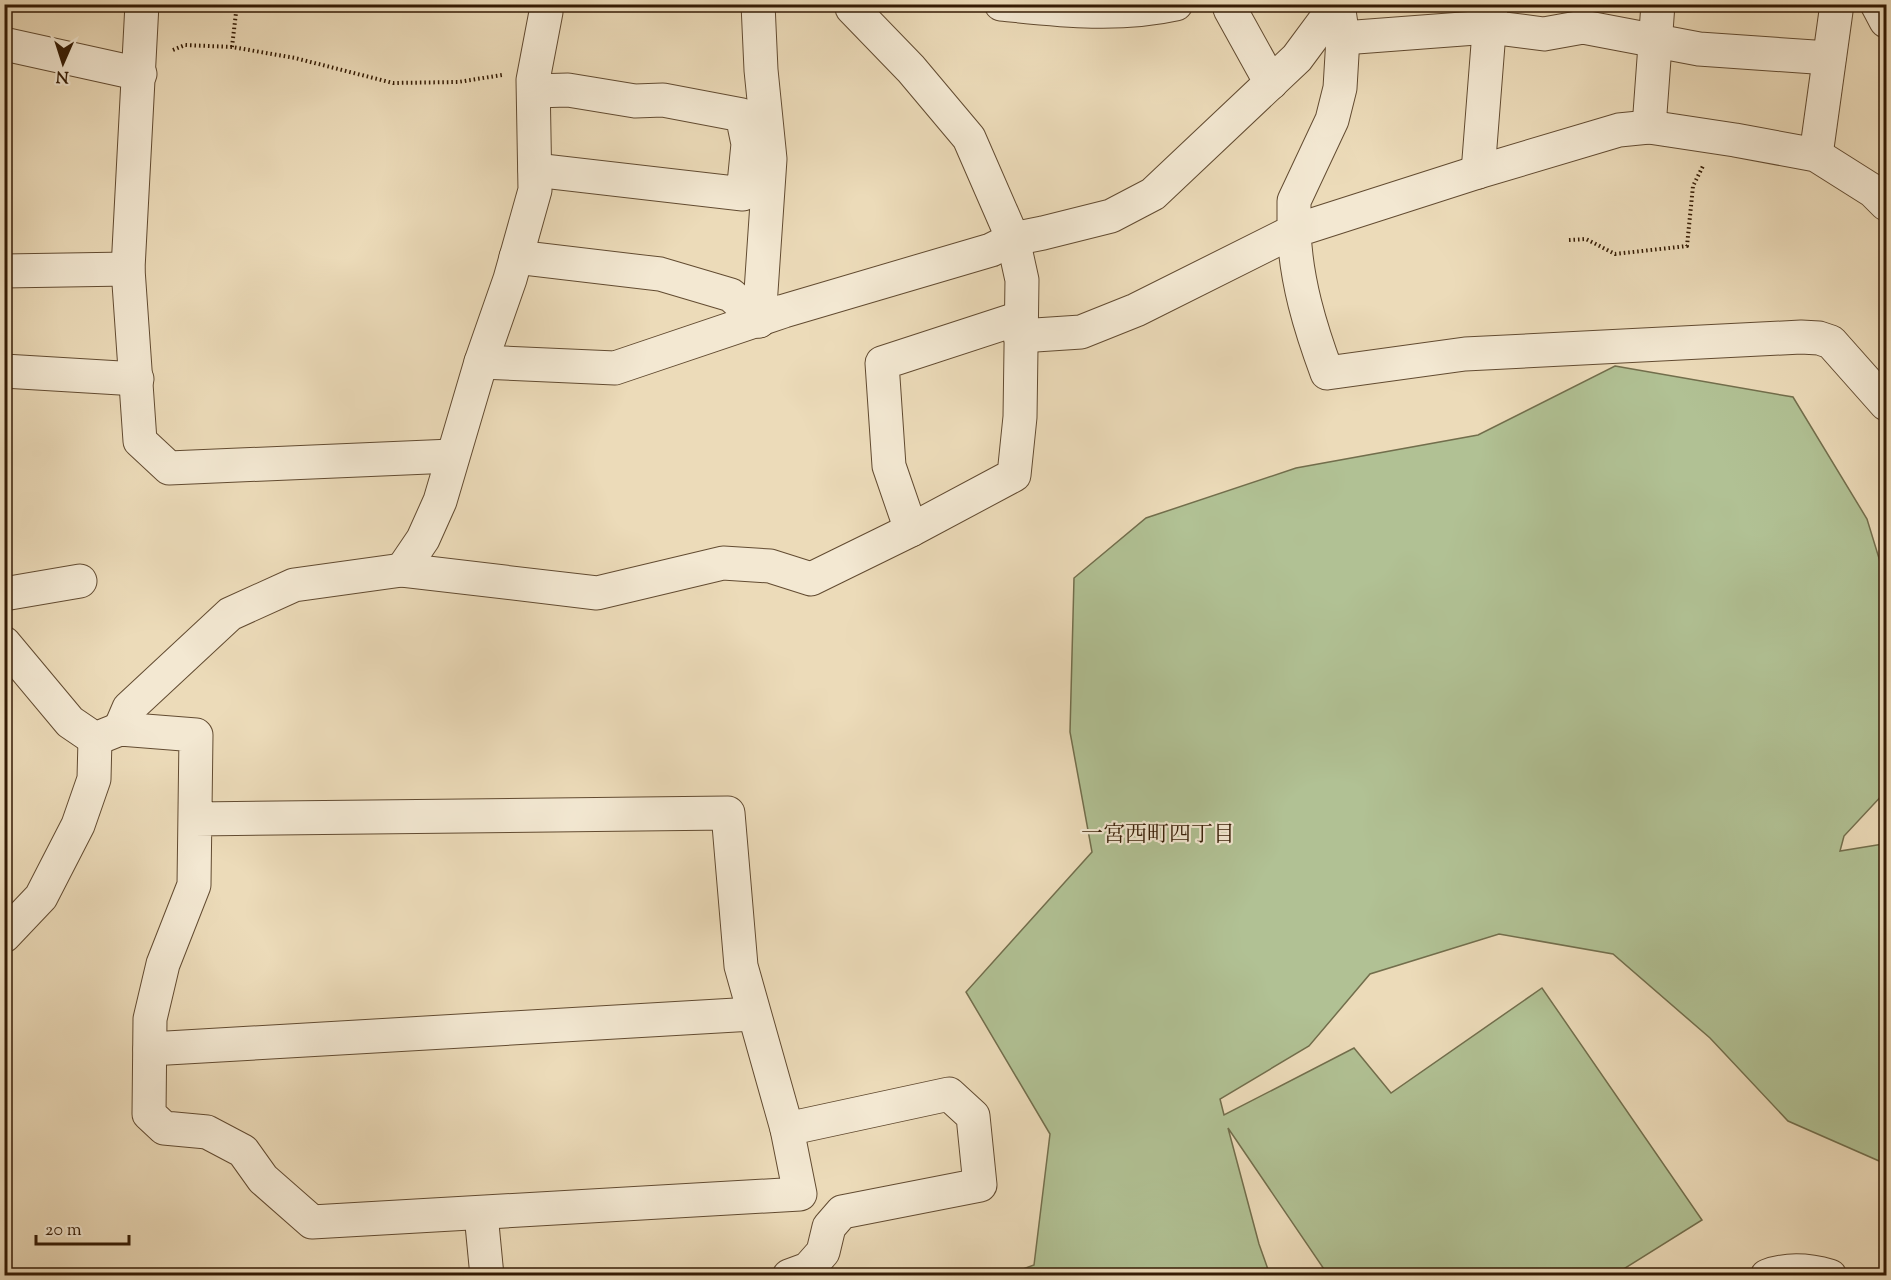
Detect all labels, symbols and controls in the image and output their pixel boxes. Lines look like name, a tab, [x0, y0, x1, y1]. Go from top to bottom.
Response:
north arrow	[33, 33, 93, 93]
text: N	[55, 64, 69, 87]
district label: 一宮西町四丁目	[1081, 820, 1235, 852]
scale bar	[36, 1208, 129, 1246]
text: 20 m	[45, 1218, 82, 1244]

